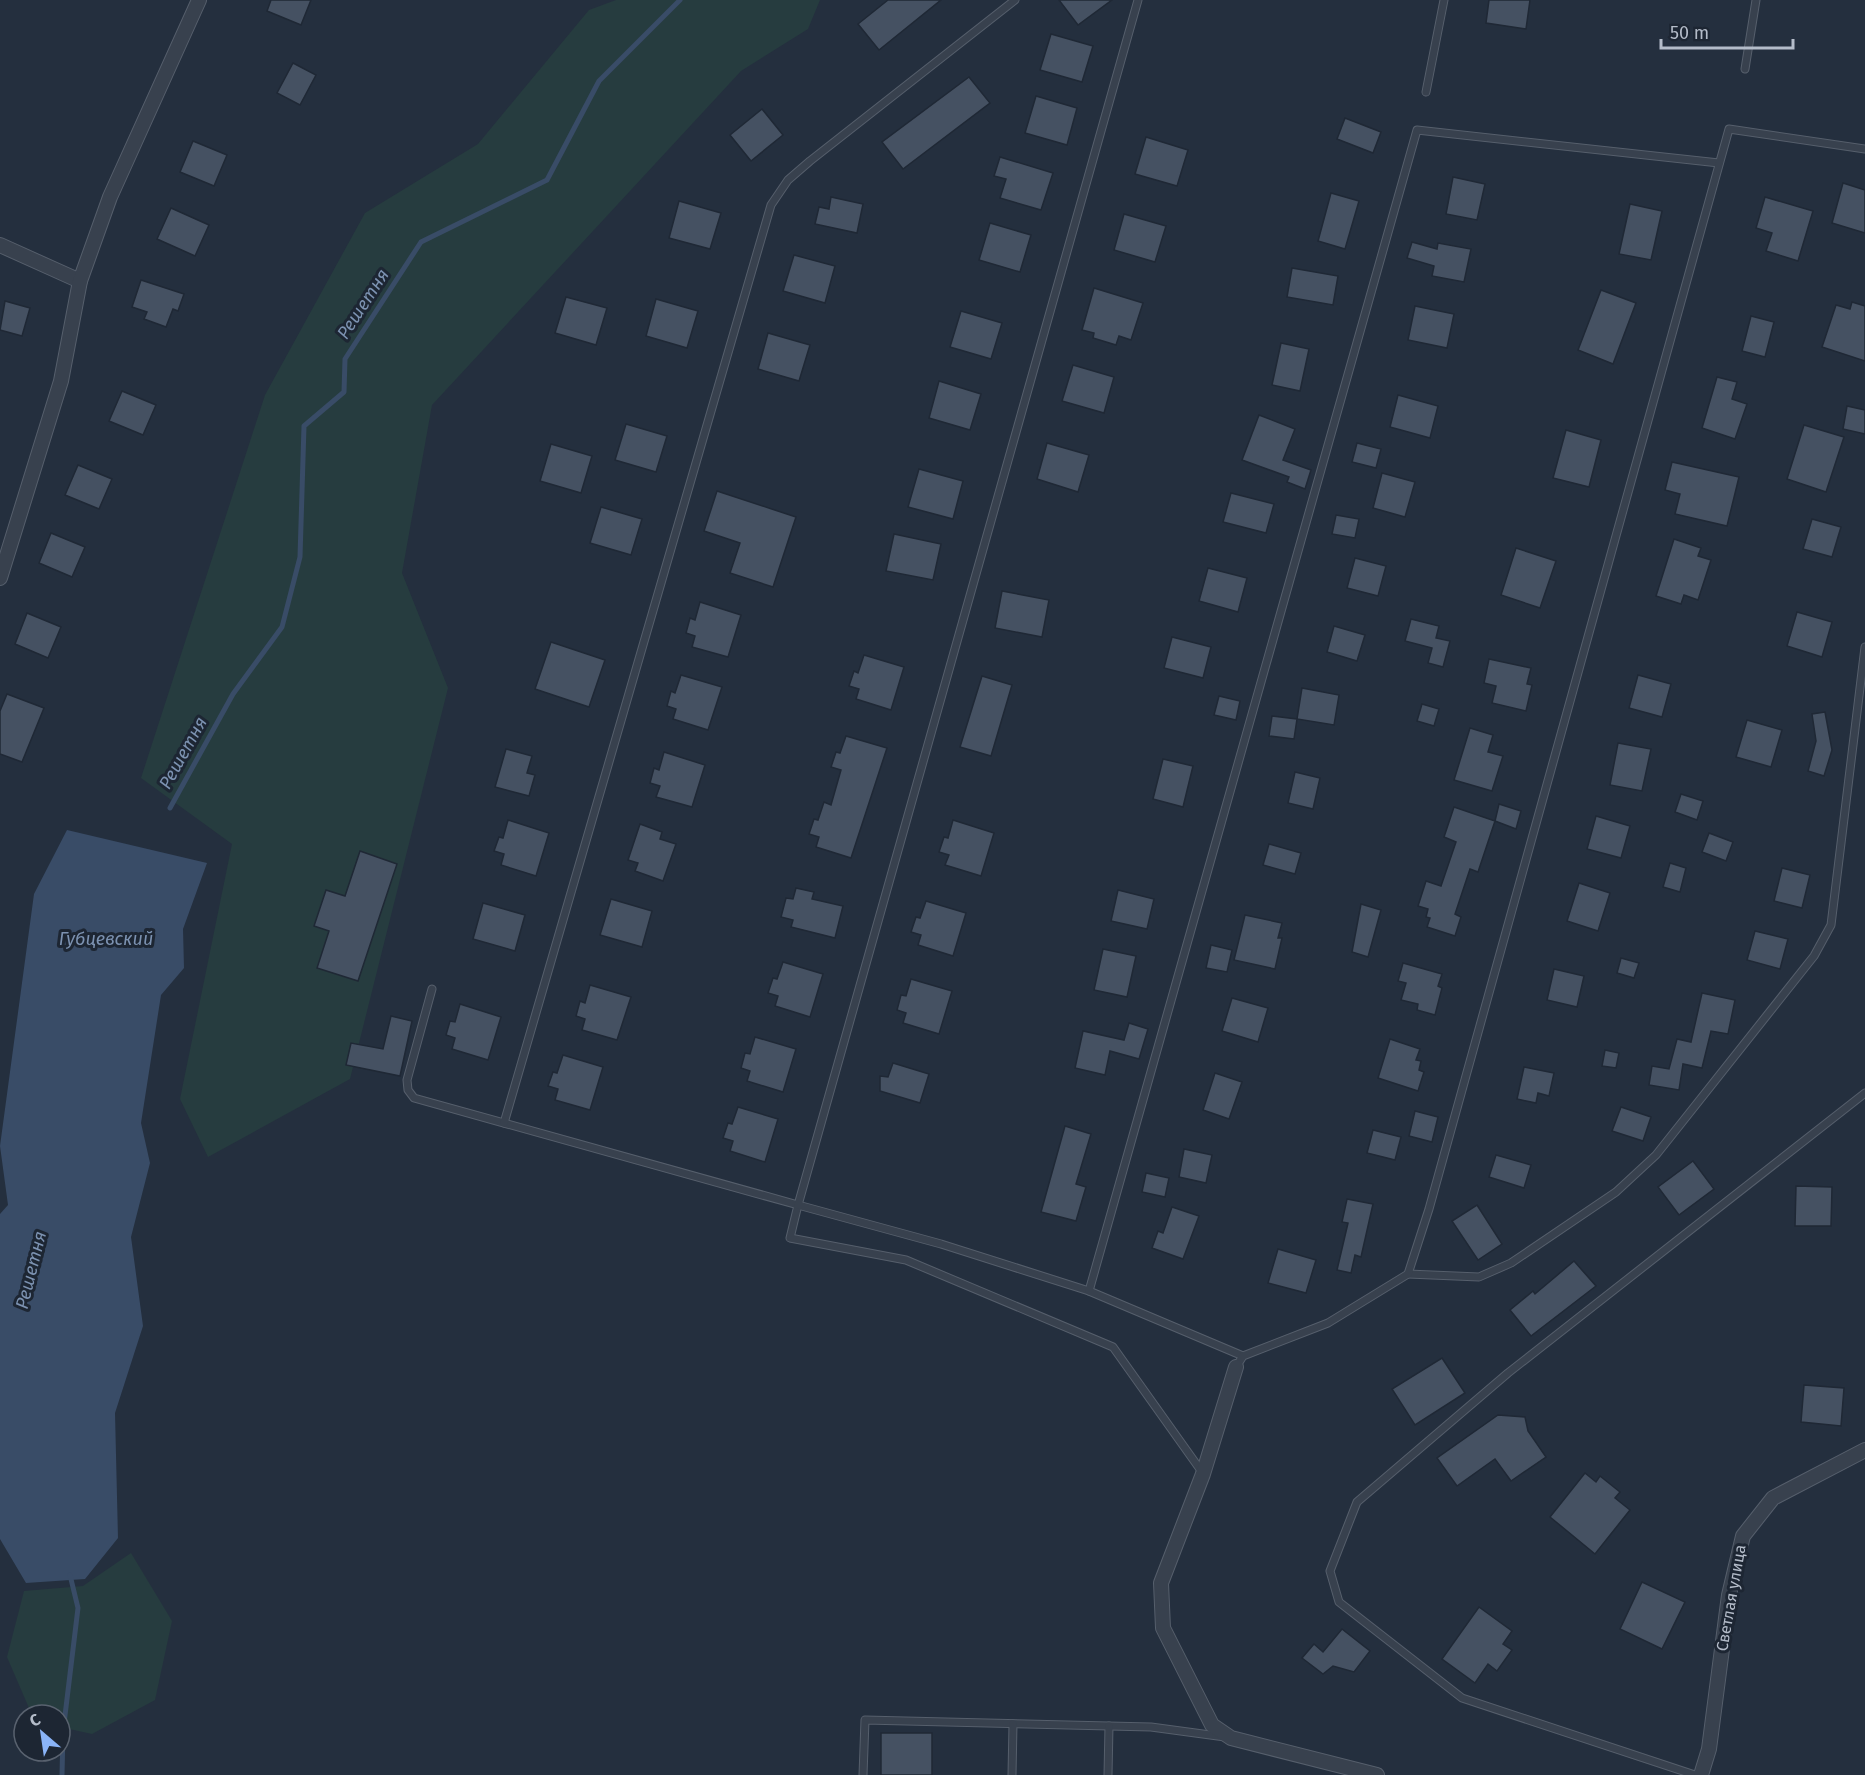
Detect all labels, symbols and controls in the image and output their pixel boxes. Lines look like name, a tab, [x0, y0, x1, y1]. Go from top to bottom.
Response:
scale bar	[1661, 12, 1793, 50]
text: 50 m	[1670, 22, 1709, 44]
water label: Решетня	[332, 265, 394, 343]
water label: Решетня	[154, 713, 212, 793]
water label: Губцевский	[59, 928, 153, 950]
water label: Решетня	[11, 1229, 51, 1311]
street label: Светлая улица	[1712, 1543, 1750, 1653]
north arrow	[12, 1703, 72, 1763]
text: С	[26, 1709, 44, 1731]

